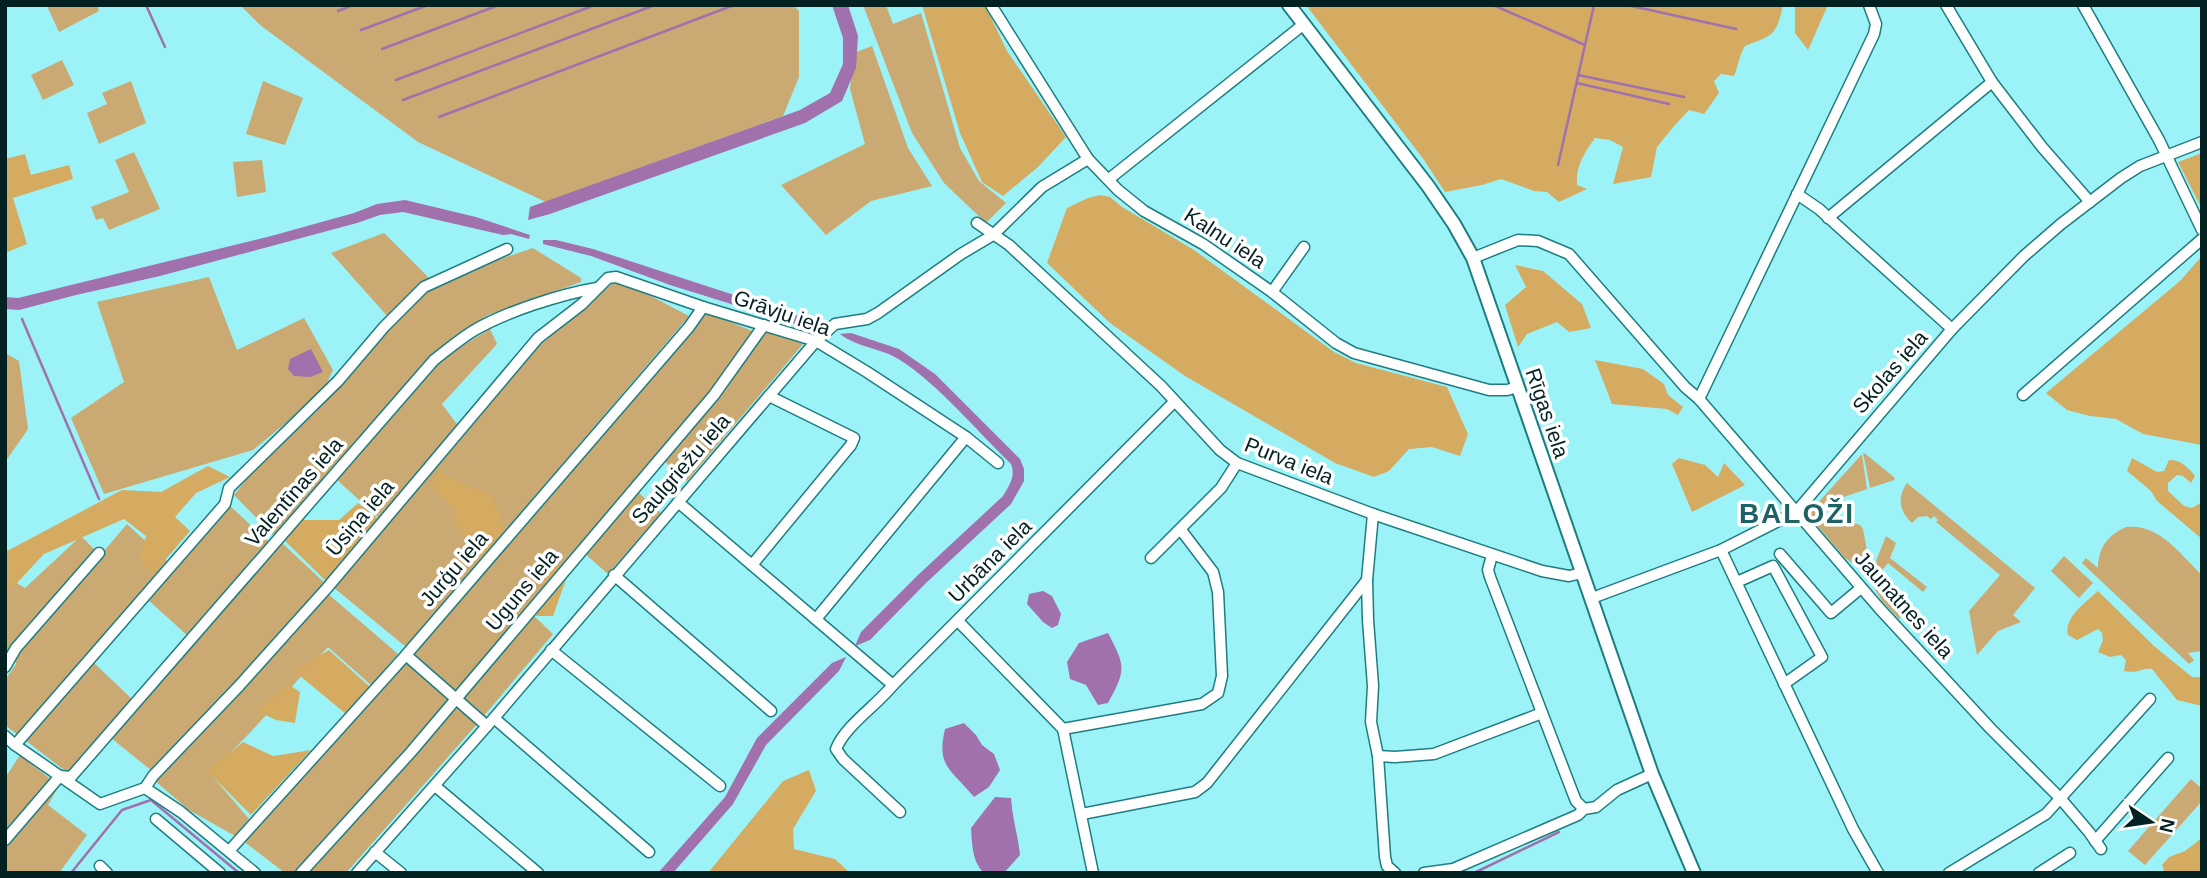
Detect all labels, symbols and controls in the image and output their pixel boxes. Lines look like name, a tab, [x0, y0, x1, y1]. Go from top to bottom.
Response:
street label: Kalnu iela	[1180, 203, 1270, 273]
street label: Grāvju iela	[731, 285, 834, 340]
street label: Skolas iela	[1848, 326, 1932, 418]
street label: Rīgas iela	[1521, 365, 1574, 461]
street label: Saulgriežu iela	[627, 409, 735, 528]
street label: Valentīnas iela	[240, 432, 347, 551]
street label: Purva iela	[1242, 432, 1337, 489]
street label: Ūsiņa iela	[321, 475, 398, 560]
district label: BALOŽI	[1739, 498, 1855, 529]
street label: Urbāna iela	[944, 514, 1036, 607]
street label: Jurģu iela	[415, 527, 492, 611]
street label: Uguns iela	[481, 544, 563, 635]
street label: Jaunatnes iela	[1851, 547, 1958, 663]
north arrow	[2116, 787, 2186, 857]
text: N	[2155, 817, 2179, 835]

